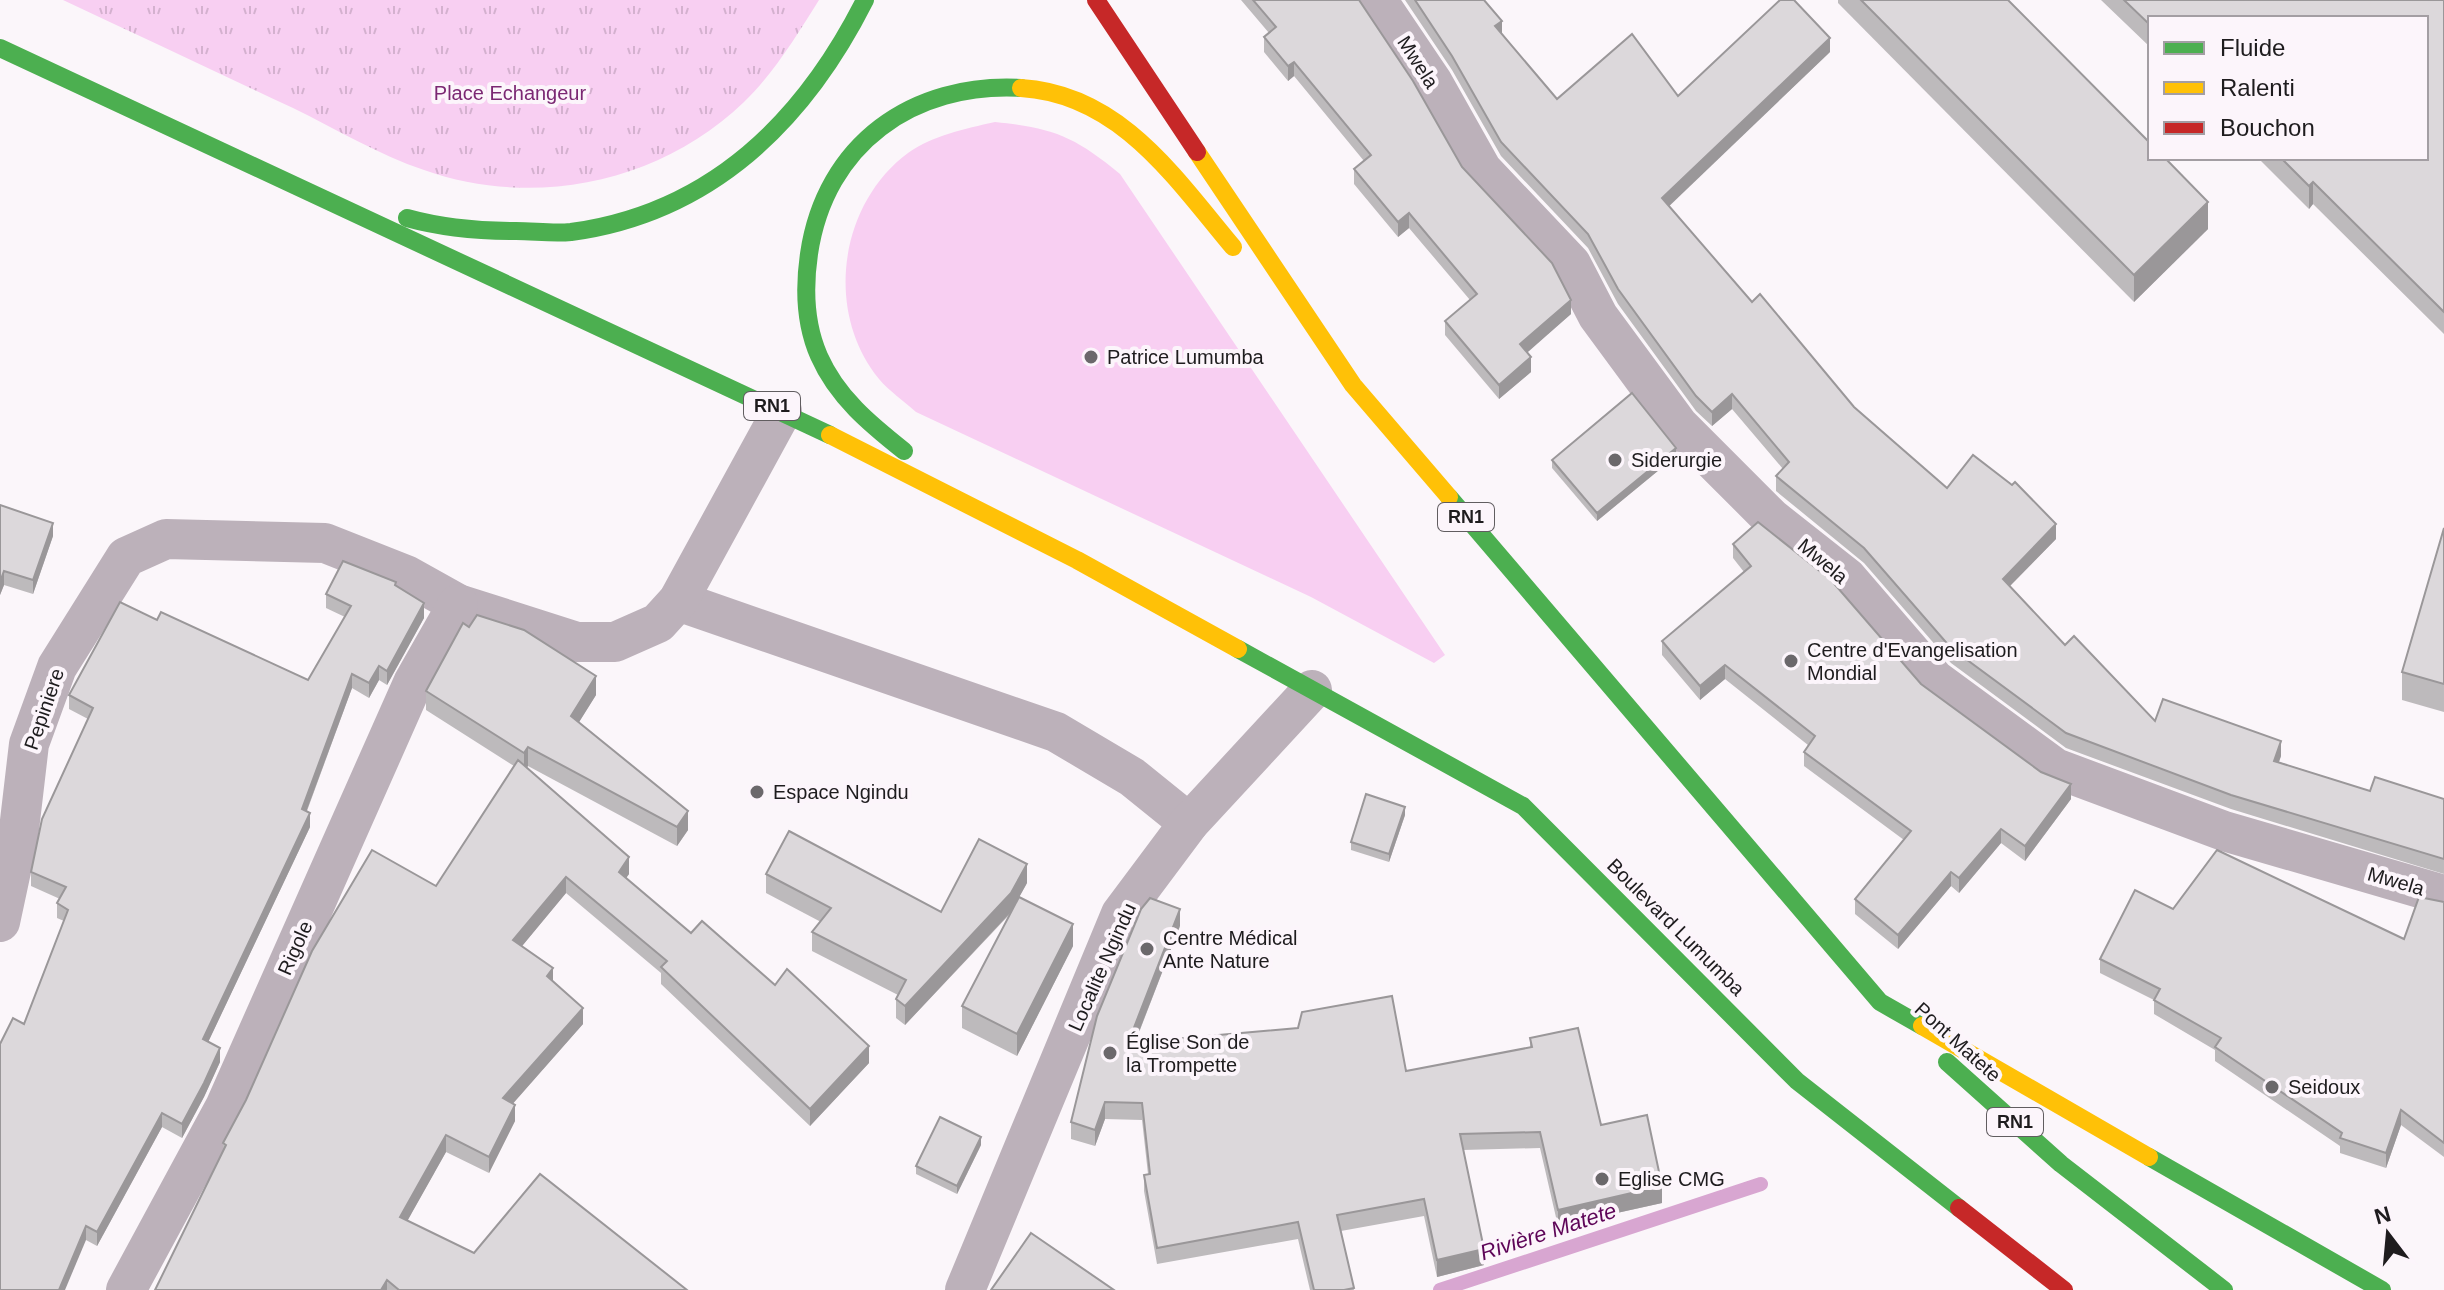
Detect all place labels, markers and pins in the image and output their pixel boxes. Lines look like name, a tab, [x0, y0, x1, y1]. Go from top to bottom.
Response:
place label: Patrice Lumumba	[1107, 346, 1265, 368]
marker: Patrice Lumumba	[1082, 348, 1100, 366]
place label: Siderurgie	[1631, 449, 1722, 471]
marker: Siderurgie	[1606, 451, 1624, 469]
place label: Centre d'Evangelisation Mondial	[1807, 639, 2018, 684]
marker: Centre d'Evangelisation Mondial	[1782, 652, 1800, 670]
place label: Espace Ngindu	[773, 781, 909, 803]
marker: Espace Ngindu	[748, 783, 766, 801]
place label: Centre Médical Ante Nature	[1163, 927, 1298, 972]
marker: Centre Médical Ante Nature	[1138, 940, 1156, 958]
place label: Église Son de la Trompette	[1126, 1031, 1249, 1076]
marker: Église Son de la Trompette	[1101, 1044, 1119, 1062]
place label: Seidoux	[2288, 1076, 2360, 1098]
marker: Seidoux	[2263, 1078, 2281, 1096]
place label: Eglise CMG	[1618, 1168, 1725, 1190]
marker: Eglise CMG	[1593, 1170, 1611, 1188]

